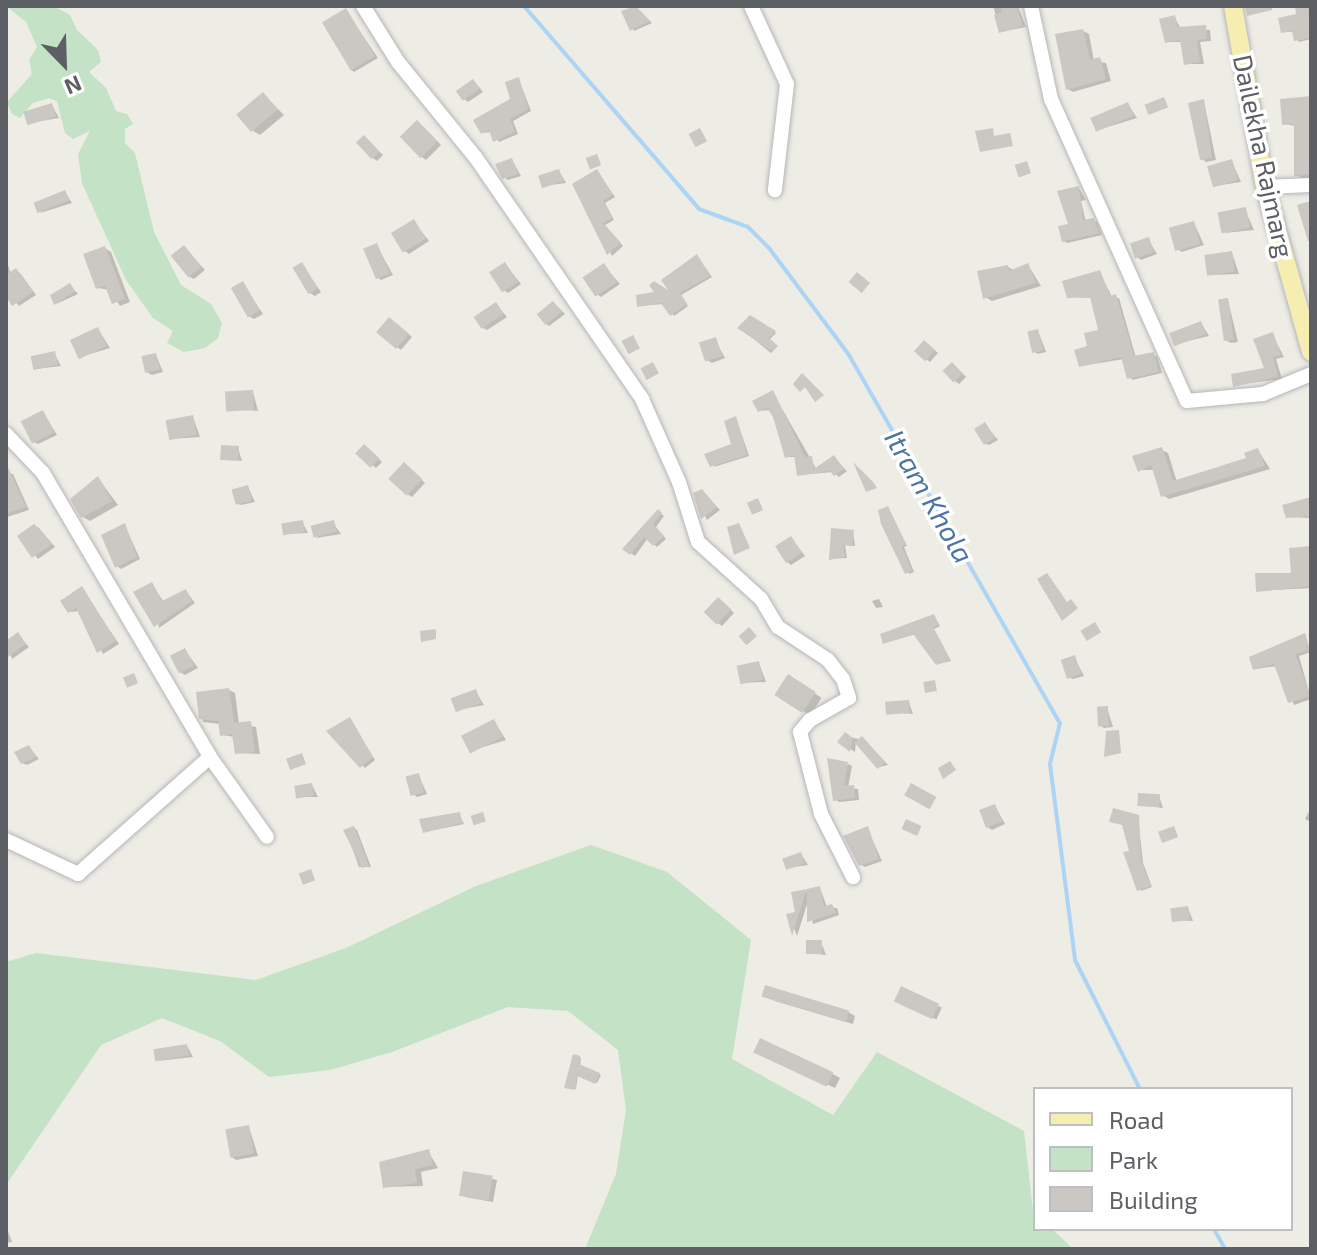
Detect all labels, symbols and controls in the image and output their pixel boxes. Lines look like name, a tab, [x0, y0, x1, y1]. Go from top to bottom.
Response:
north arrow	[24, 24, 104, 104]
street label: Dailekha Rajmarg	[1227, 52, 1301, 260]
text: N	[61, 71, 86, 101]
water label: Itram Khola	[878, 423, 982, 569]
legend	[1033, 1087, 1293, 1231]
text: Road	[1109, 1105, 1164, 1134]
text: Park	[1109, 1145, 1158, 1174]
text: Building	[1109, 1185, 1198, 1214]

